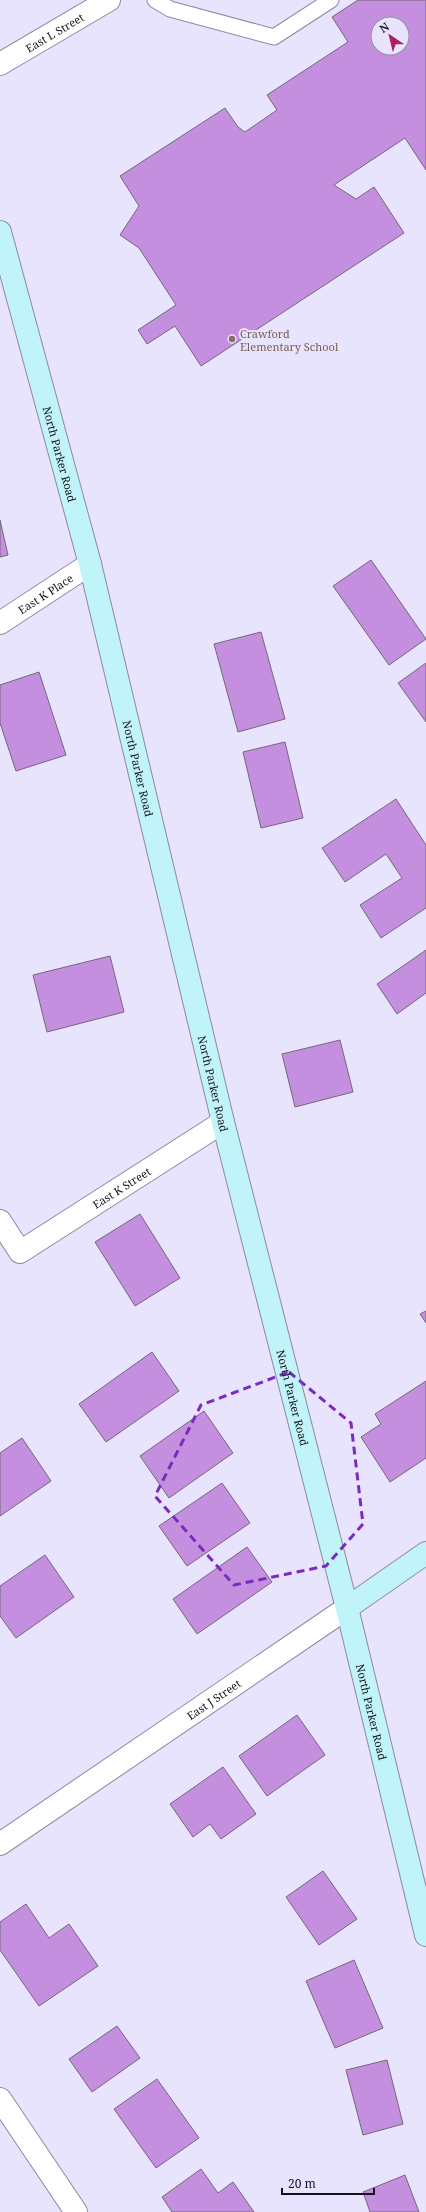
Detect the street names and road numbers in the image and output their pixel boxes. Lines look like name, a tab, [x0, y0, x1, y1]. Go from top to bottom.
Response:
street label: East L Street	[22, 9, 86, 55]
street label: North Parker Road	[40, 405, 80, 504]
street label: East K Place	[15, 570, 76, 617]
street label: North Parker Road	[120, 719, 157, 818]
street label: North Parker Road	[195, 1034, 233, 1133]
street label: East K Street	[89, 1163, 153, 1211]
street label: North Parker Road	[274, 1348, 313, 1447]
street label: North Parker Road	[353, 1662, 391, 1762]
street label: East J Street	[183, 1675, 243, 1723]

